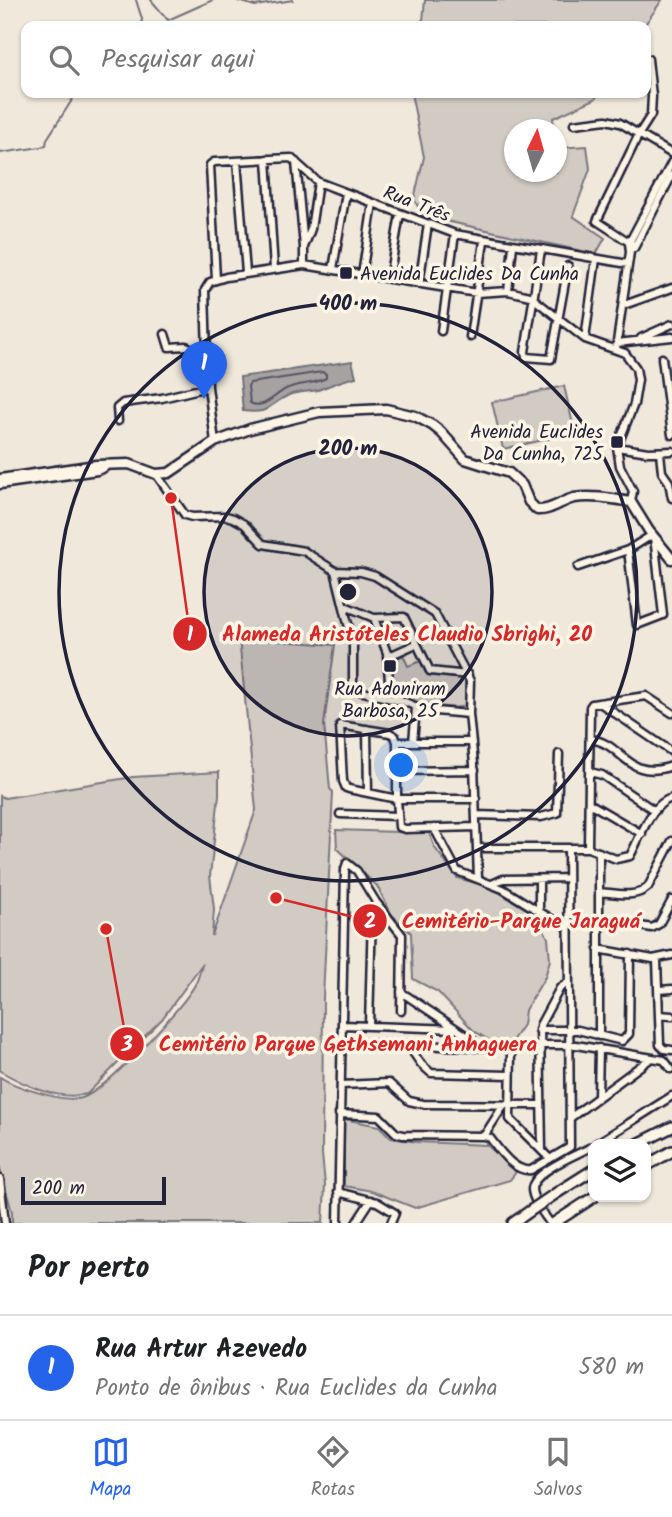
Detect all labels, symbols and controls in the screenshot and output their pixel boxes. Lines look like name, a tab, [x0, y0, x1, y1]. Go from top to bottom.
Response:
search box	[21, 21, 651, 98]
text: Pesquisar aqui	[101, 39, 254, 81]
icon: search	[45, 41, 83, 79]
north arrow	[504, 119, 567, 182]
street label: Rua Três	[378, 178, 454, 231]
place label: Avenida Euclides Da Cunha	[360, 260, 579, 290]
marker: Avenida Euclides Da Cunha	[338, 265, 354, 281]
text: 400 m	[319, 288, 377, 321]
pin: 1	[181, 341, 227, 399]
place label: Avenida Euclides Da Cunha, 725	[470, 418, 605, 470]
text: 200 m	[318, 433, 378, 466]
marker: Avenida Euclides Da Cunha, 725	[609, 434, 625, 450]
centre of rings	[336, 580, 360, 604]
callout: Alameda Aristóteles Claudio Sbrighi, 20	[173, 613, 606, 655]
text: 1	[187, 619, 194, 652]
text: Alameda Aristóteles Claudio Sbrighi, 20	[222, 619, 592, 652]
marker: Rua Adoniram Barbosa, 25	[382, 658, 398, 674]
place label: Rua Adoniram Barbosa, 25	[334, 675, 446, 727]
your location	[384, 748, 418, 782]
callout: Cemitério-Parque Jaraguá	[352, 900, 654, 942]
text: 2	[364, 906, 376, 939]
text: Cemitério-Parque Jaraguá	[402, 906, 642, 939]
callout: Cemitério Parque Gethsemani Anhaguera	[110, 1023, 551, 1065]
text: 3	[120, 1029, 133, 1062]
text: Cemitério Parque Gethsemani Anhaguera	[159, 1029, 537, 1062]
map controls	[588, 1139, 651, 1202]
button: layers	[588, 1139, 651, 1202]
scale bar	[21, 1174, 166, 1206]
text: 200 m	[32, 1174, 85, 1204]
text: Por perto	[28, 1245, 149, 1293]
text: Rua Artur Azevedo	[95, 1329, 307, 1371]
text: 1	[48, 1350, 54, 1386]
text: 580 m	[579, 1350, 644, 1386]
text: Ponto de ônibus · Rua Euclides da Cunha	[95, 1371, 498, 1407]
tab: Mapa	[90, 1433, 132, 1505]
tab: Rotas	[311, 1433, 355, 1505]
tab: Salvos	[534, 1433, 582, 1505]

